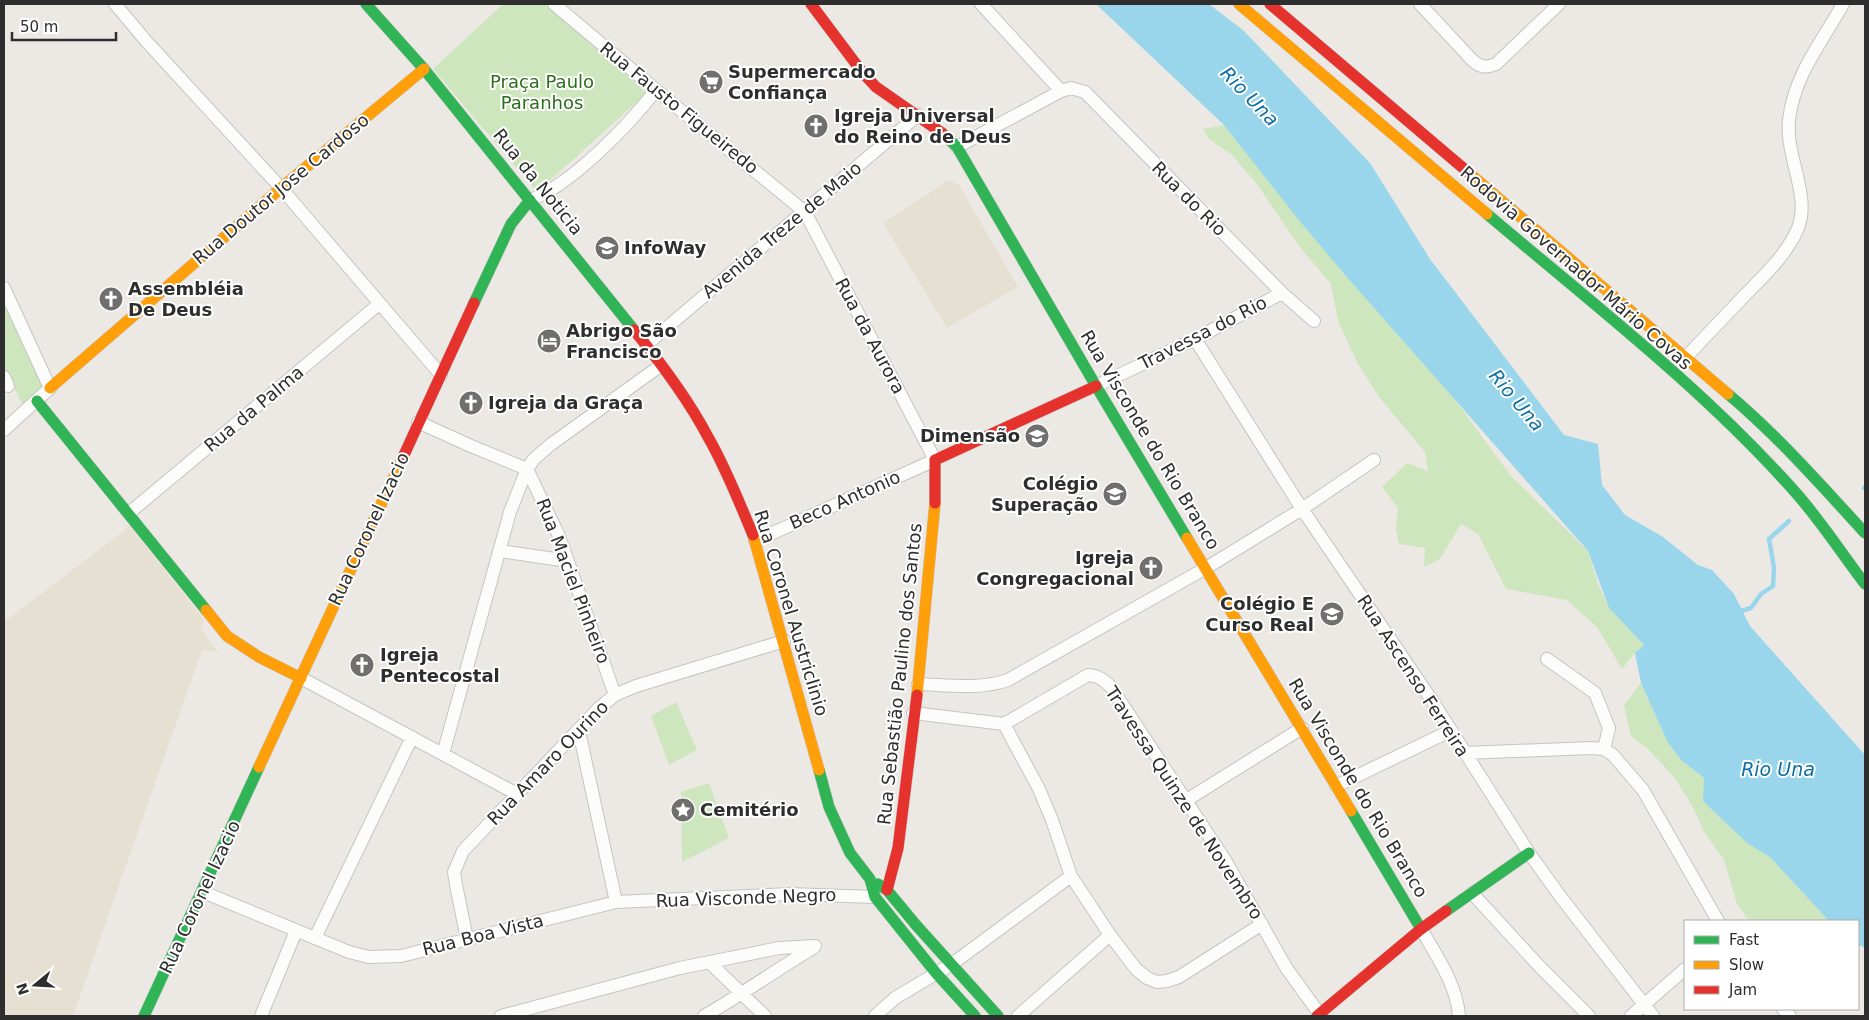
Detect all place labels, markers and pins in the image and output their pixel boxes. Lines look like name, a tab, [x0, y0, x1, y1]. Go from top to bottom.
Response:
place label: Supermercado Confiança	[728, 61, 876, 103]
supermarket icon: Supermercado Confiança	[698, 69, 724, 95]
place label: Igreja Universal do Reino de Deus	[834, 105, 1011, 147]
church icon: Igreja Universal do Reino de Deus	[803, 113, 829, 139]
school or university icon: InfoWay	[594, 235, 620, 261]
place label: InfoWay	[624, 237, 707, 258]
place label: Assembléia De Deus	[128, 278, 244, 320]
church icon: Assembléia De Deus	[98, 286, 124, 312]
place label: Abrigo São Francisco	[566, 320, 677, 362]
hotel icon: Abrigo São Francisco	[536, 328, 562, 354]
church icon: Igreja da Graça	[458, 390, 484, 416]
place label: Igreja da Graça	[488, 392, 643, 413]
school or university icon: Dimensão	[1024, 423, 1050, 449]
place label: Dimensão	[920, 425, 1020, 446]
place label: Colégio Superação	[991, 473, 1098, 515]
school or university icon: Colégio Superação	[1102, 481, 1128, 507]
place label: Igreja Congregacional	[976, 547, 1134, 589]
church icon: Igreja Congregacional	[1138, 555, 1164, 581]
place label: Colégio E Curso Real	[1205, 593, 1314, 635]
school or university icon: Colégio E Curso Real	[1319, 601, 1345, 627]
place label: Igreja Pentecostal	[380, 644, 500, 686]
church icon: Igreja Pentecostal	[349, 652, 375, 678]
place icon: Cemitério	[670, 797, 696, 823]
place label: Cemitério	[700, 799, 799, 820]

